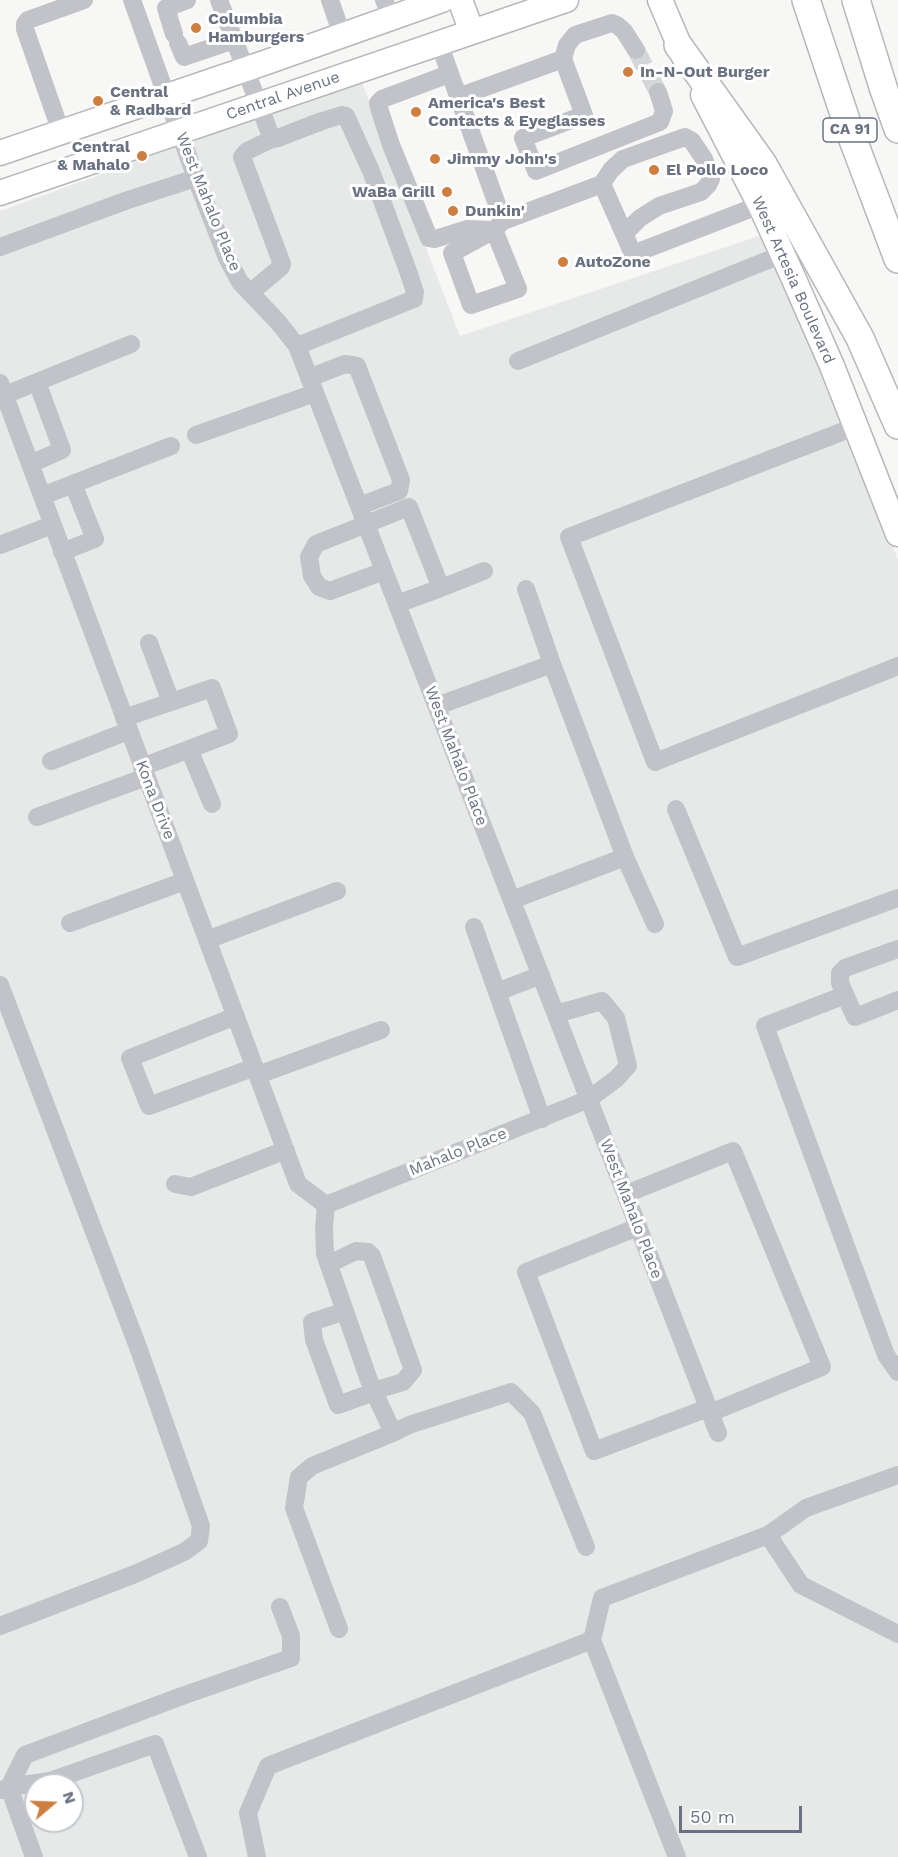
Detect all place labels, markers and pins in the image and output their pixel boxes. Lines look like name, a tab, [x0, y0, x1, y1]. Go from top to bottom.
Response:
place label: Columbia Hamburgers	[208, 9, 304, 47]
marker: Columbia Hamburgers	[189, 21, 203, 35]
place label: In-N-Out Burger	[640, 62, 770, 82]
marker: In-N-Out Burger	[621, 65, 635, 79]
place label: Central & Radbard	[110, 82, 191, 120]
place label: America's Best Contacts & Eyeglasses	[428, 93, 605, 131]
marker: Central & Radbard	[91, 94, 105, 108]
marker: America's Best Contacts & Eyeglasses	[409, 105, 423, 119]
place label: Central & Mahalo	[57, 137, 130, 175]
marker: Central & Mahalo	[135, 149, 149, 163]
place label: Jimmy John's	[447, 149, 556, 169]
marker: Jimmy John's	[428, 152, 442, 166]
place label: El Pollo Loco	[666, 160, 768, 180]
marker: El Pollo Loco	[647, 163, 661, 177]
place label: WaBa Grill	[352, 182, 435, 202]
marker: WaBa Grill	[440, 185, 454, 199]
place label: Dunkin'	[465, 201, 525, 221]
marker: Dunkin'	[446, 204, 460, 218]
place label: AutoZone	[575, 252, 651, 272]
marker: AutoZone	[556, 255, 570, 269]

